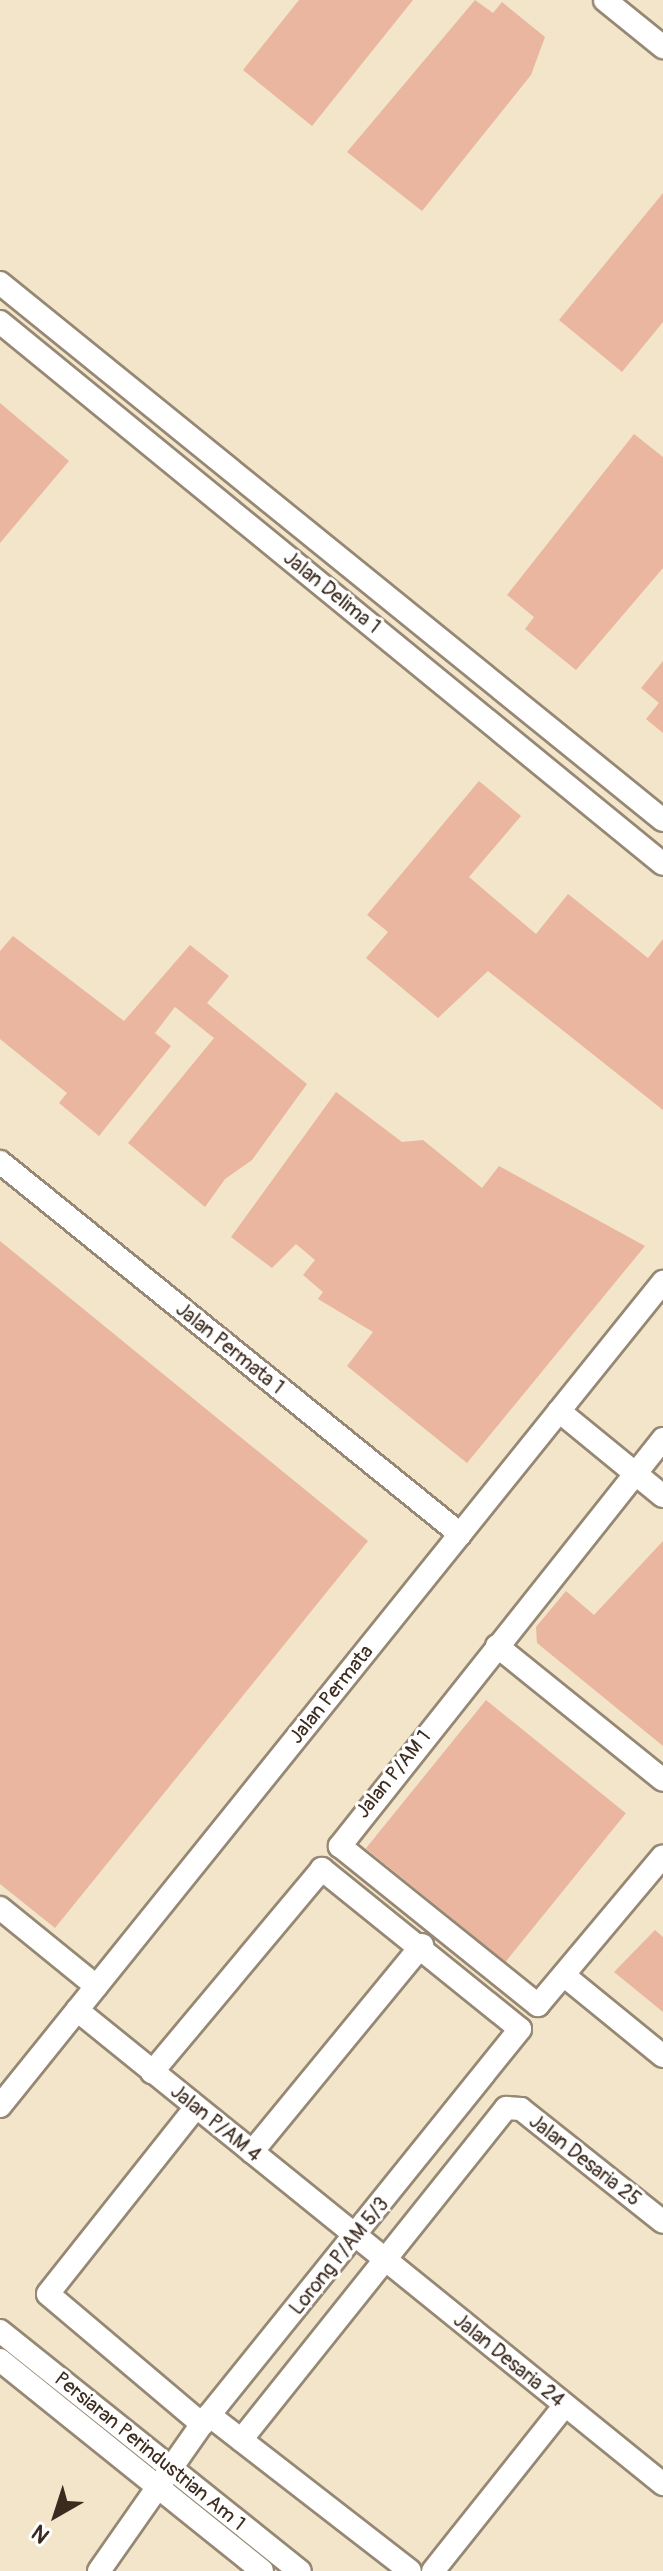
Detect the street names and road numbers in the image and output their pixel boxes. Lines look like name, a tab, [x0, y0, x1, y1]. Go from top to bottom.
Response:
street label: Jalan Delima 1	[279, 546, 385, 638]
street label: Jalan Permata 1	[171, 1297, 289, 1399]
street label: Jalan Permata	[284, 1640, 378, 1748]
street label: Jalan P/AM 1	[350, 1725, 436, 1823]
street label: Jalan P/AM 4	[166, 2079, 266, 2167]
street label: Jalan Desaria 25	[524, 2109, 646, 2211]
street label: Lorong P/AM 5/3	[284, 2192, 394, 2320]
street label: Jalan Desaria 24	[449, 2308, 569, 2412]
street label: Persiaran Perindustrian Am 1	[50, 2367, 250, 2535]

